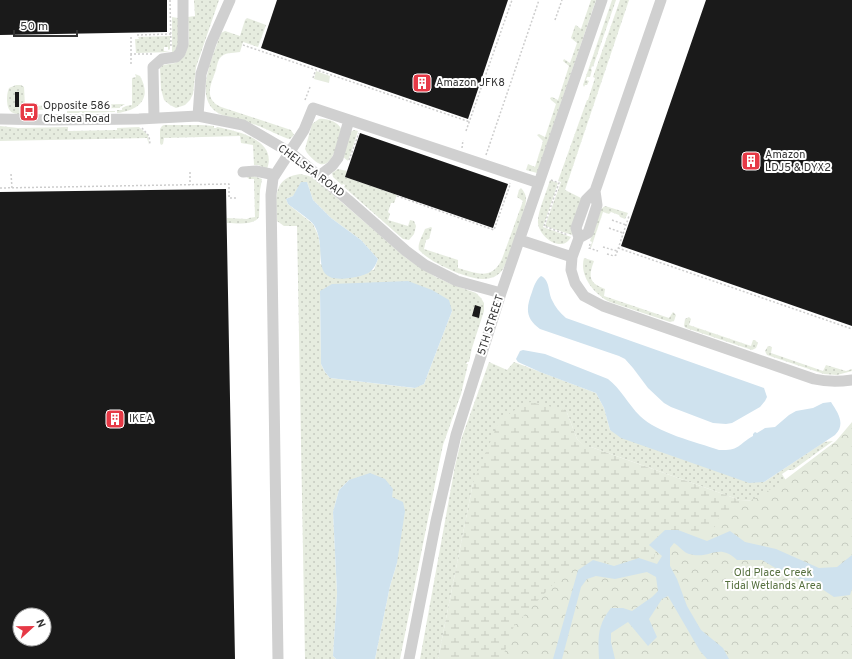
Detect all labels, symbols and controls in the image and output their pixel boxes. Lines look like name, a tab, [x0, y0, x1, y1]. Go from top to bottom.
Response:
scale bar	[14, 12, 77, 38]
text: 50 m	[20, 19, 48, 35]
building icon: Amazon JFK8	[411, 72, 433, 94]
place label: Amazon JFK8	[436, 76, 505, 90]
place label: Opposite 586 Chelsea Road	[43, 99, 110, 126]
bus stop icon: Opposite 586 Chelsea Road	[18, 101, 40, 123]
street label: CHELSEA ROAD	[275, 141, 347, 201]
place label: Amazon LDJ5 & DYX2	[765, 148, 831, 175]
building icon: Amazon LDJ5 & DYX2	[740, 150, 762, 172]
street label: 5TH STREET	[475, 293, 507, 357]
building icon: IKEA	[104, 408, 126, 430]
place label: IKEA	[129, 412, 153, 426]
park label: Old Place Creek Tidal Wetlands Area	[725, 566, 822, 593]
north arrow	[12, 607, 52, 647]
text: N	[32, 617, 48, 630]

